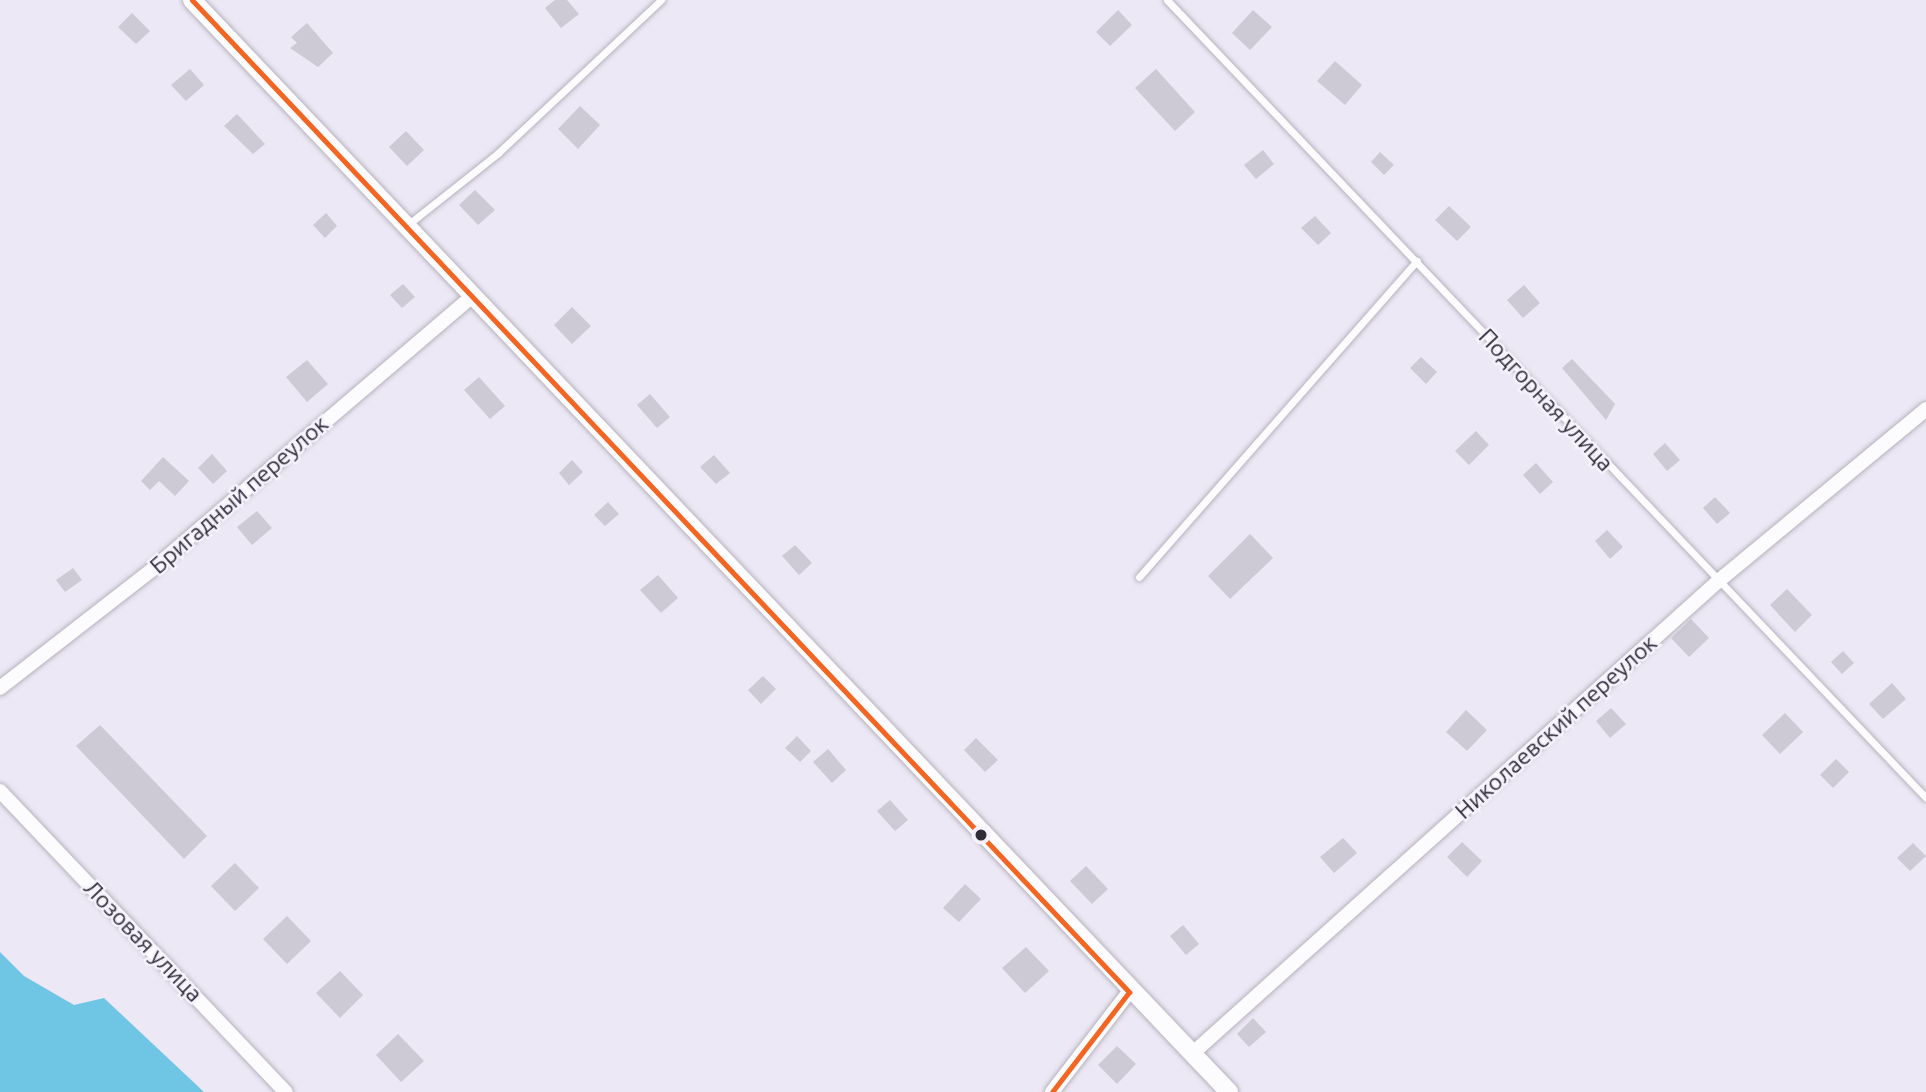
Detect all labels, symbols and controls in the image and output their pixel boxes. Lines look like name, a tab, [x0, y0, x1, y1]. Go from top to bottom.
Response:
street label: Подгорная улица	[1473, 323, 1619, 477]
street label: Бригадный переулок	[144, 410, 334, 580]
street label: Николаевский переулок	[1450, 629, 1662, 825]
unlabelled marker	[974, 828, 988, 842]
street label: Лозовая улица	[78, 874, 208, 1008]

